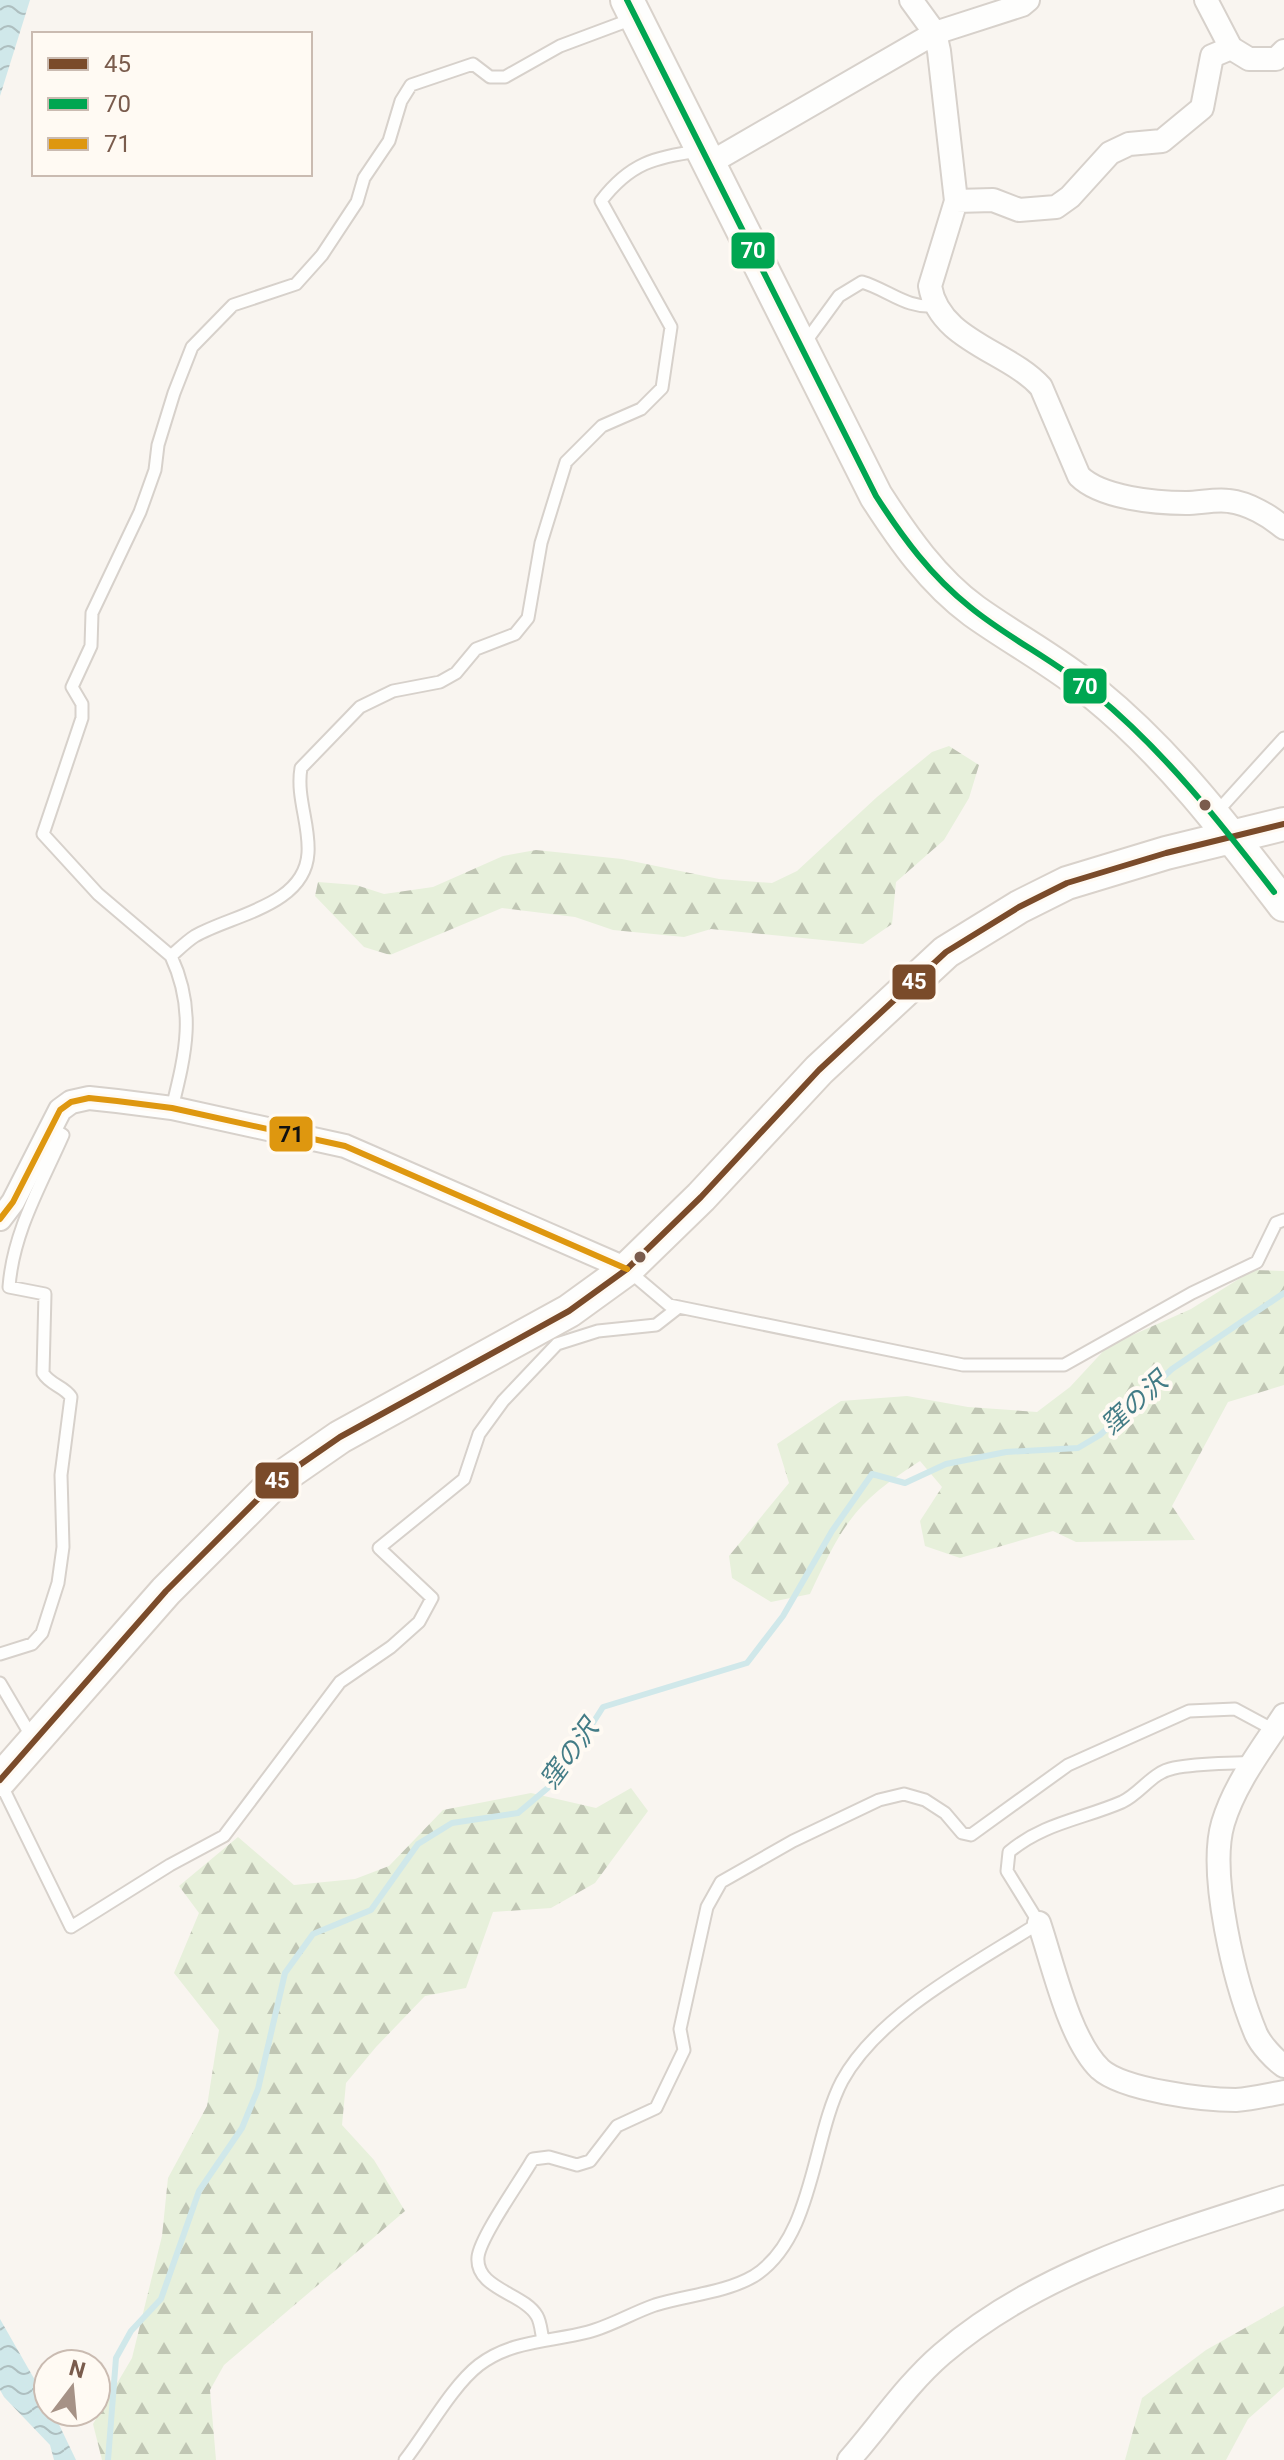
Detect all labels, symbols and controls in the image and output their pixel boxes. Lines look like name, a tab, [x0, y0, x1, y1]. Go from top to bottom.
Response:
legend	[32, 32, 312, 176]
text: 45	[104, 50, 131, 78]
text: 70	[104, 90, 131, 118]
text: 71	[104, 130, 131, 158]
line badge: 70	[730, 231, 776, 270]
text: 70	[740, 238, 766, 263]
line badge: 70	[1062, 667, 1108, 705]
text: 70	[1072, 674, 1098, 699]
unlabelled marker	[1197, 797, 1213, 813]
line badge: 45	[891, 963, 937, 1001]
text: 45	[901, 969, 927, 994]
line badge: 71	[268, 1115, 314, 1153]
text: 71	[278, 1122, 304, 1147]
unlabelled marker	[632, 1249, 648, 1265]
water label: 窪の沢	[1095, 1364, 1175, 1440]
line badge: 45	[254, 1461, 300, 1500]
text: 45	[264, 1468, 290, 1493]
water label: 窪の沢	[534, 1711, 606, 1794]
north arrow	[32, 2348, 112, 2428]
text: N	[66, 2355, 88, 2383]

